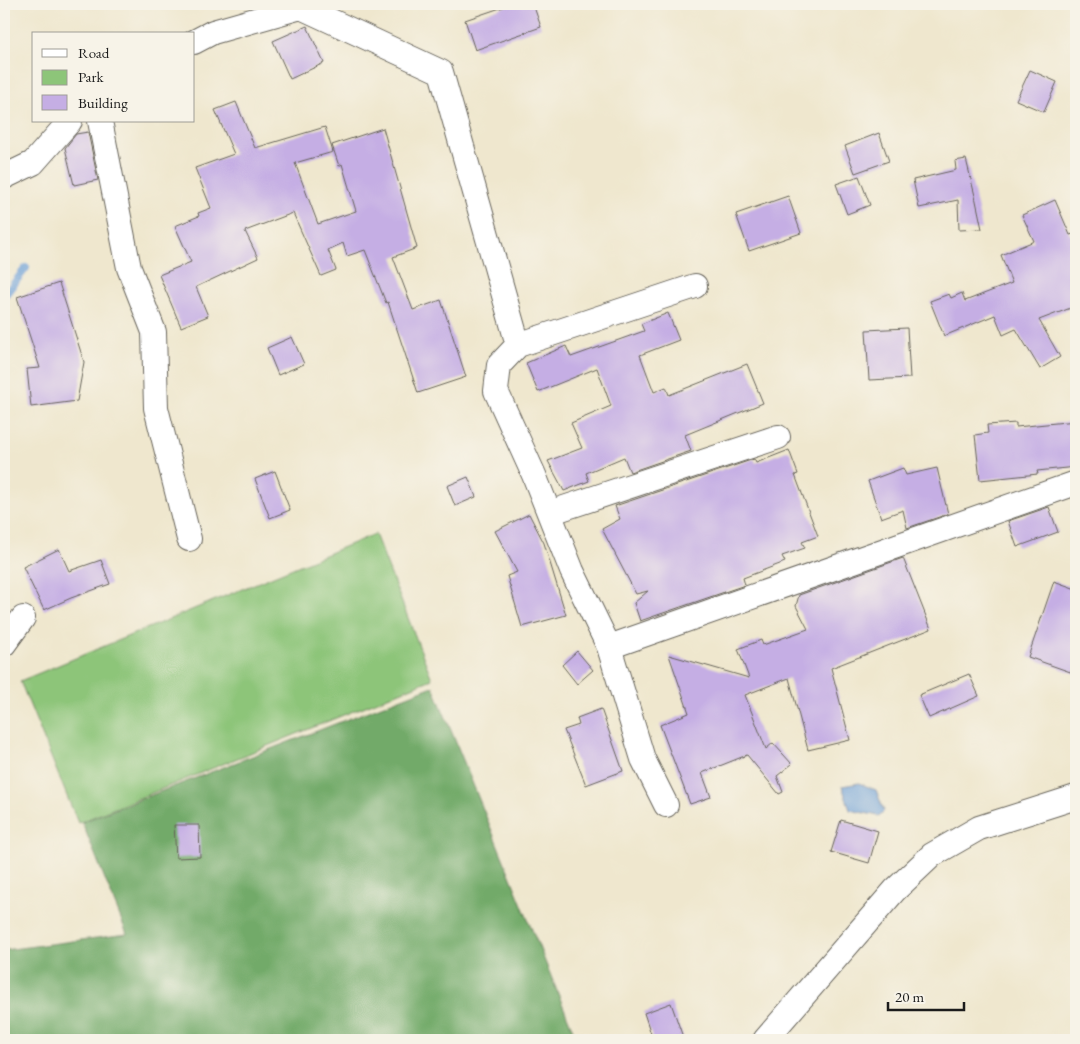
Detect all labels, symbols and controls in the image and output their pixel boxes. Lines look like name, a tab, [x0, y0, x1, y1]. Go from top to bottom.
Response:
legend	[32, 32, 195, 122]
text: Road	[78, 43, 110, 62]
text: Park	[78, 67, 105, 86]
text: Building	[78, 93, 128, 112]
scale bar	[888, 979, 964, 1011]
text: 20 m	[895, 987, 924, 1006]

